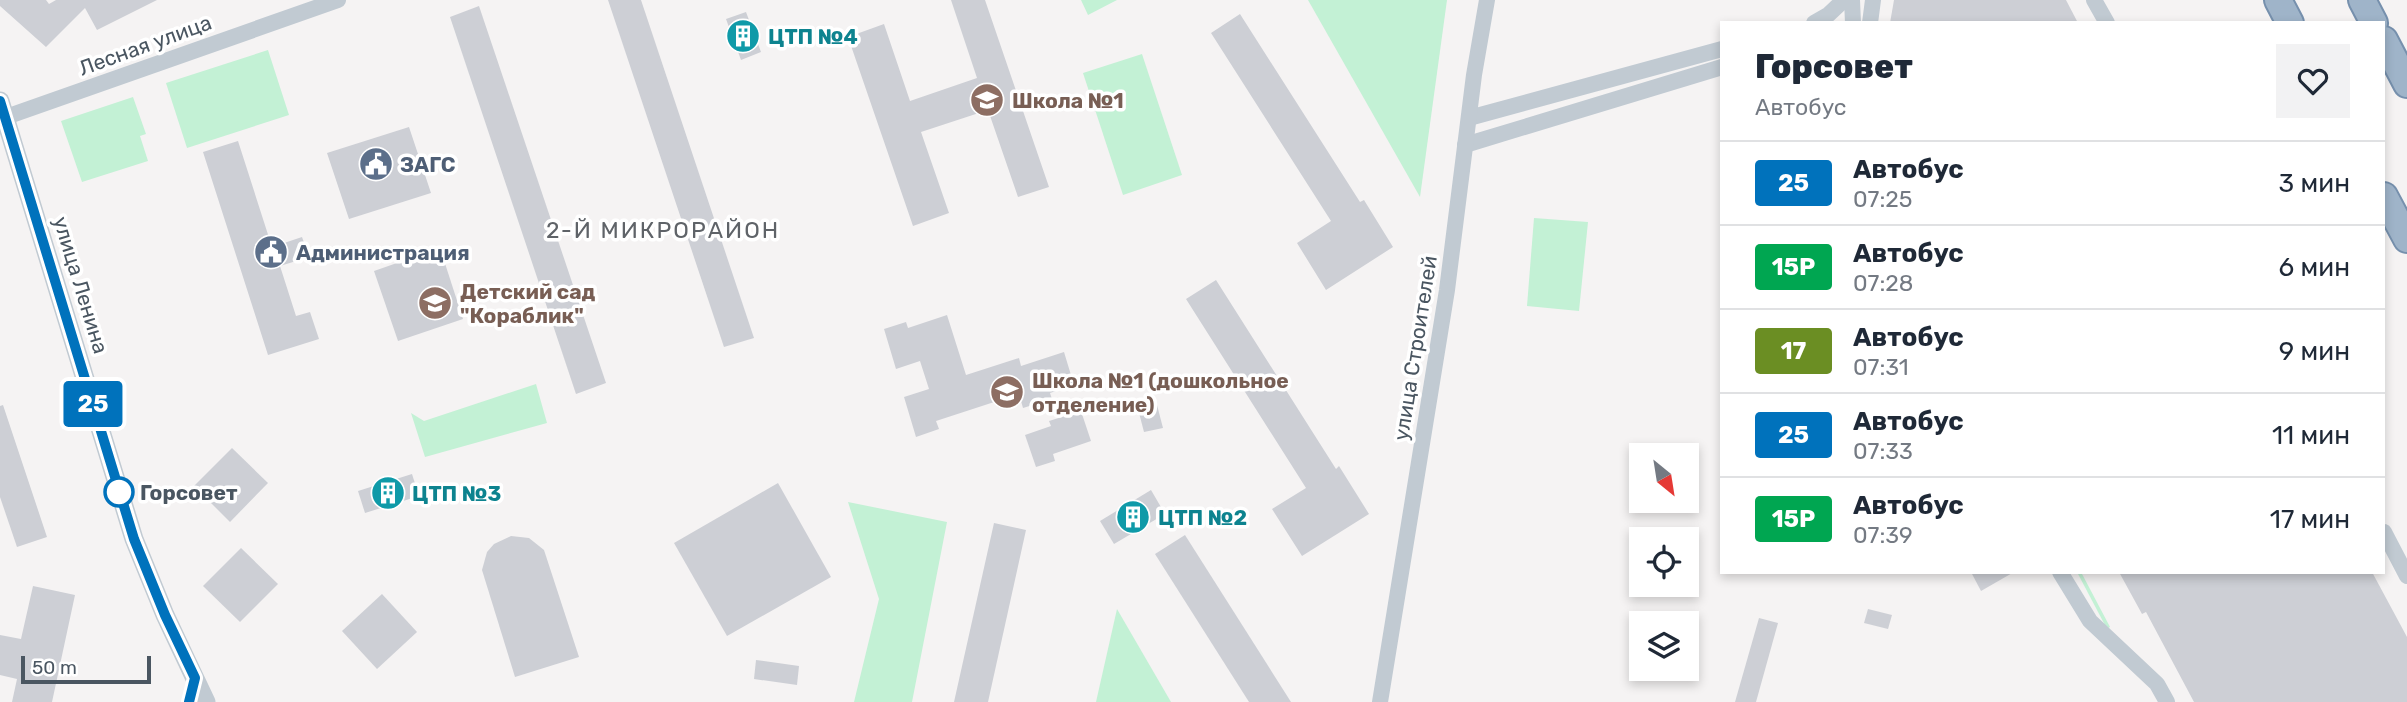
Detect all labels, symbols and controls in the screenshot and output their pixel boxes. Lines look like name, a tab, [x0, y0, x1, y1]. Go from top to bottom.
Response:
street label: Лесная улица	[75, 9, 215, 81]
building icon: ЦТП №4	[724, 17, 762, 55]
place label: ЦТП №4	[768, 24, 858, 49]
button: heart	[2276, 44, 2350, 118]
text: Горсовет	[1755, 47, 1913, 86]
school or university icon: Школа №1	[968, 81, 1006, 119]
place label: Школа №1	[1012, 88, 1124, 113]
text: Автобус	[1755, 93, 1847, 121]
public building icon: ЗАГС	[357, 145, 395, 183]
place label: ЗАГС	[400, 152, 456, 177]
text: Автобус	[1853, 154, 1964, 185]
text: 3 мин	[2279, 168, 2350, 199]
text: 25	[1778, 169, 1809, 197]
text: 07:25	[1853, 185, 1912, 213]
street label: улица Ленина	[48, 213, 114, 357]
district label: 2-Й МИКРОРАЙОН	[546, 216, 780, 244]
public building icon: Администрация	[252, 233, 290, 271]
text: Автобус	[1853, 238, 1964, 269]
place label: Администрация	[296, 240, 470, 265]
text: 6 мин	[2279, 252, 2350, 283]
text: 15Р	[1772, 253, 1815, 281]
street label: улица Строителей	[1388, 254, 1442, 442]
text: 07:28	[1853, 269, 1913, 297]
place label: Детский сад "Кораблик"	[460, 279, 596, 328]
school or university icon: Детский сад "Кораблик"	[416, 284, 454, 322]
text: Автобус	[1853, 322, 1964, 353]
text: 9 мин	[2279, 336, 2350, 367]
text: 17	[1781, 337, 1806, 365]
text: 07:31	[1853, 353, 1909, 381]
place label: Школа №1 (дошкольное отделение)	[1032, 368, 1289, 417]
school or university icon: Школа №1 (дошкольное отделение)	[988, 373, 1026, 411]
line badge: 25	[62, 381, 124, 427]
text: 25	[77, 390, 109, 418]
text: Автобус	[1853, 406, 1964, 437]
text: 11 мин	[2272, 420, 2350, 451]
text: 25	[1778, 421, 1809, 449]
text: 07:33	[1853, 437, 1913, 465]
north arrow	[1629, 443, 1699, 513]
map controls	[1629, 443, 1699, 681]
building icon: ЦТП №3	[369, 474, 407, 512]
marker: Горсовет	[104, 477, 134, 507]
place label: Горсовет	[140, 480, 238, 505]
place label: ЦТП №3	[412, 481, 501, 506]
text: Автобус	[1853, 490, 1964, 521]
building icon: ЦТП №2	[1114, 498, 1152, 536]
text: 17 мин	[2270, 504, 2350, 535]
place label: ЦТП №2	[1158, 505, 1247, 530]
text: 15Р	[1772, 505, 1815, 533]
text: 07:39	[1853, 521, 1913, 549]
button: locate	[1629, 527, 1699, 597]
button: layers	[1629, 611, 1699, 681]
scale bar	[21, 653, 150, 685]
text: 50 m	[32, 656, 77, 679]

